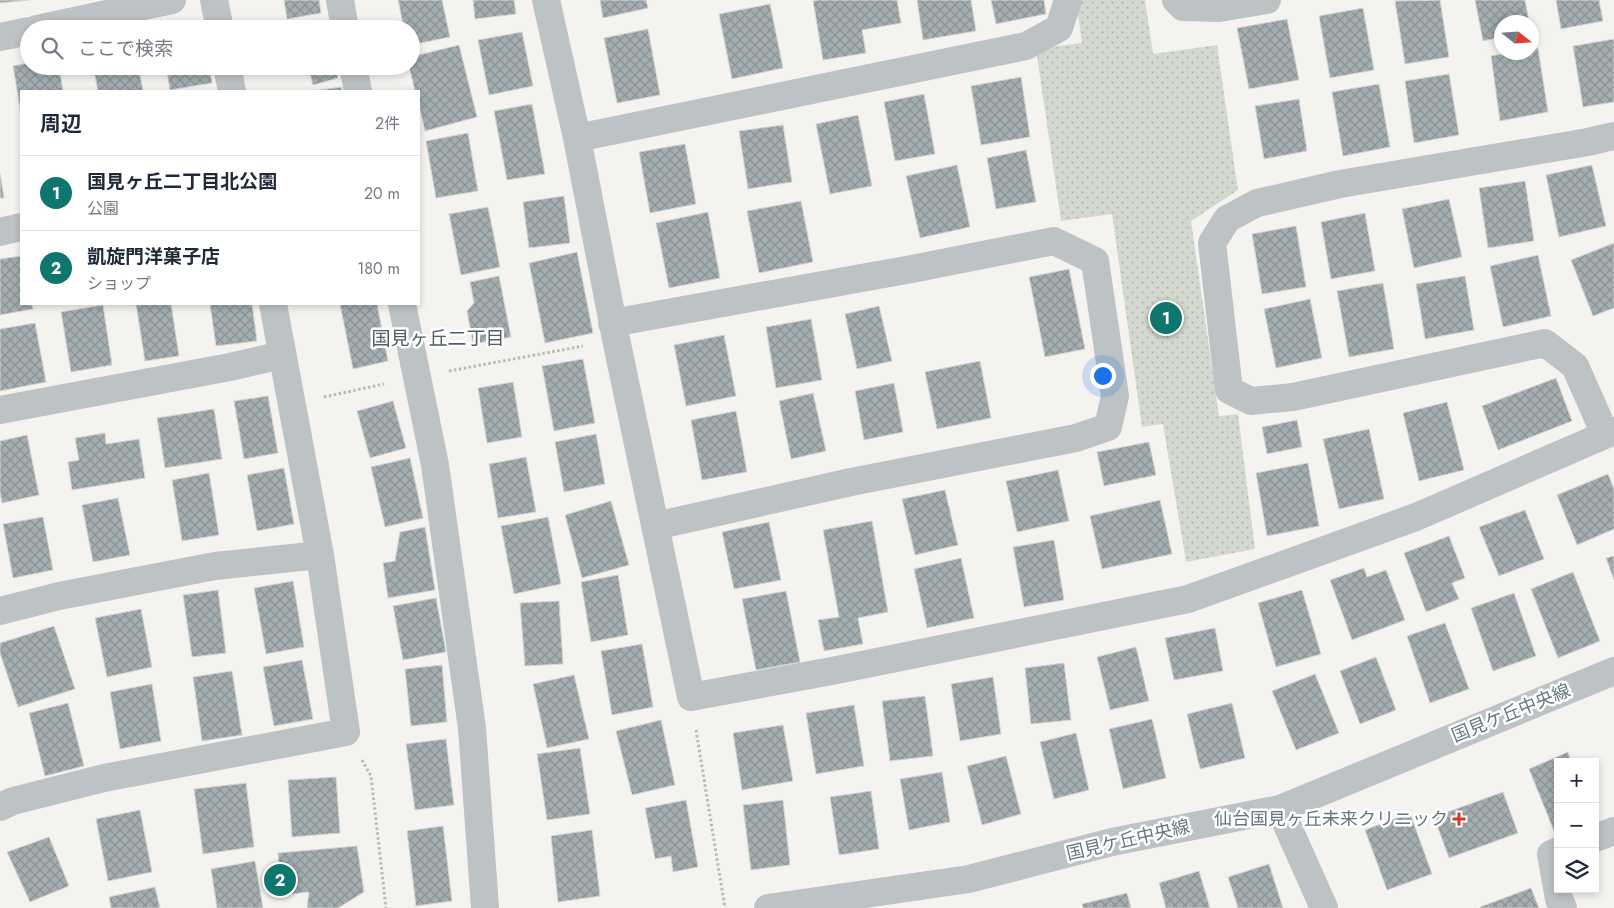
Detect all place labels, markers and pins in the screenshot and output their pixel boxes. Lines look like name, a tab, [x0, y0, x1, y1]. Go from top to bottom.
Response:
pin: 1	[1150, 299, 1182, 337]
place label: 仙台国見ヶ丘未来クリニック	[1214, 806, 1448, 832]
marker: 仙台国見ヶ丘未来クリニック	[1452, 812, 1466, 826]
pin: 2	[264, 861, 296, 899]

